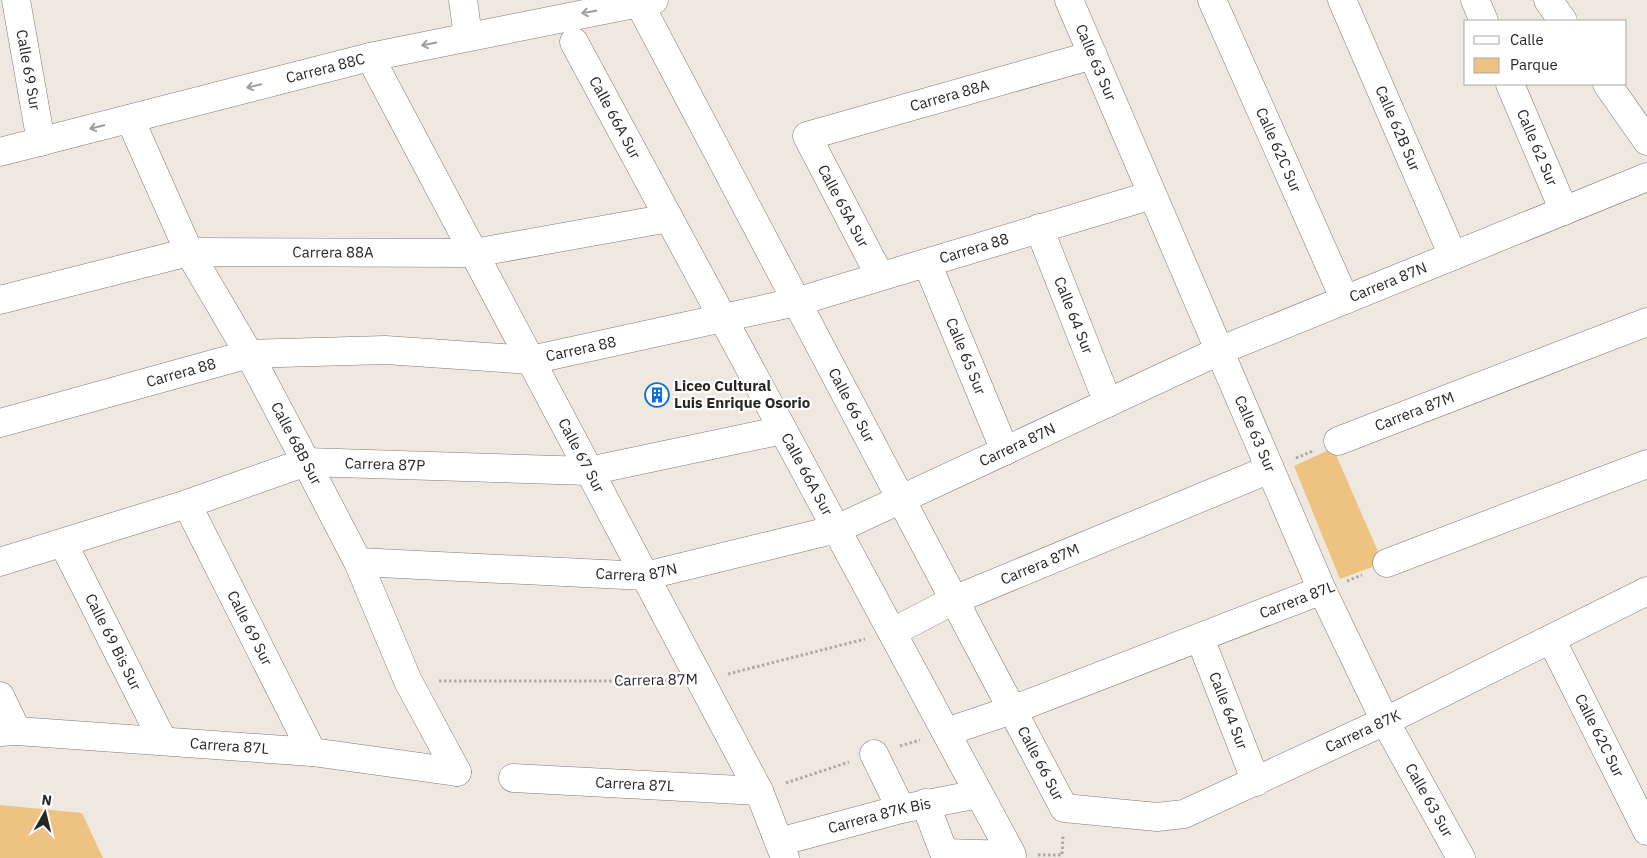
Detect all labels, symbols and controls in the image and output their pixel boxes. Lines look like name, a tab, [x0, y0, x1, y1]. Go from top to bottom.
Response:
one-way arrow	[581, 8, 597, 18]
legend	[1464, 20, 1627, 85]
street label: Calle 63 Sur	[1071, 21, 1121, 104]
street label: Calle 69 Sur	[12, 28, 45, 112]
text: Calle	[1510, 30, 1544, 49]
one-way arrow	[422, 39, 438, 49]
street label: Carrera 88C	[284, 49, 367, 87]
text: Parque	[1510, 55, 1558, 74]
street label: Calle 66A Sur	[585, 73, 645, 163]
street label: Carrera 88A	[908, 75, 991, 115]
one-way arrow	[247, 82, 263, 92]
street label: Calle 62B Sur	[1371, 83, 1425, 174]
street label: Calle 62C Sur	[1252, 104, 1306, 196]
street label: Calle 62 Sur	[1513, 106, 1562, 189]
one-way arrow	[89, 123, 105, 132]
street label: Calle 65A Sur	[814, 161, 873, 251]
street label: Carrera 88	[937, 229, 1011, 267]
street label: Carrera 88A	[292, 242, 374, 262]
street label: Carrera 87N	[1346, 258, 1430, 306]
street label: Calle 64 Sur	[1050, 274, 1098, 357]
street label: Calle 65 Sur	[942, 315, 991, 398]
street label: Carrera 88	[544, 332, 618, 365]
street label: Carrera 88	[144, 354, 218, 391]
street label: Calle 66 Sur	[824, 365, 880, 446]
place label: Liceo Cultural Luis Enrique Osorio	[674, 376, 810, 412]
building icon: Liceo Cultural Luis Enrique Osorio	[644, 382, 670, 408]
street label: Carrera 87M	[1372, 387, 1457, 435]
street label: Calle 63 Sur	[1231, 392, 1280, 475]
street label: Calle 68B Sur	[267, 398, 327, 489]
street label: Calle 67 Sur	[554, 415, 609, 496]
street label: Carrera 87N	[976, 419, 1058, 470]
street label: Calle 66A Sur	[777, 429, 838, 519]
street label: Carrera 87P	[344, 453, 426, 475]
street label: Carrera 87M	[997, 539, 1082, 589]
street label: Carrera 87N	[595, 558, 679, 585]
street label: Carrera 87L	[1257, 576, 1338, 623]
street label: Calle 69 Sur	[223, 587, 277, 669]
street label: Calle 69 Bis Sur	[81, 590, 146, 694]
street label: Carrera 87M	[614, 669, 698, 690]
street label: Calle 64 Sur	[1205, 669, 1253, 752]
street label: Calle 62C Sur	[1571, 690, 1629, 781]
street label: Carrera 87K	[1322, 705, 1404, 756]
street label: Calle 66 Sur	[1014, 723, 1069, 804]
street label: Carrera 87L	[189, 733, 270, 758]
street label: Calle 63 Sur	[1401, 760, 1458, 841]
street label: Carrera 87L	[595, 772, 675, 796]
north arrow	[20, 788, 70, 838]
text: N	[41, 791, 53, 810]
street label: Carrera 87K Bis	[826, 793, 933, 837]

